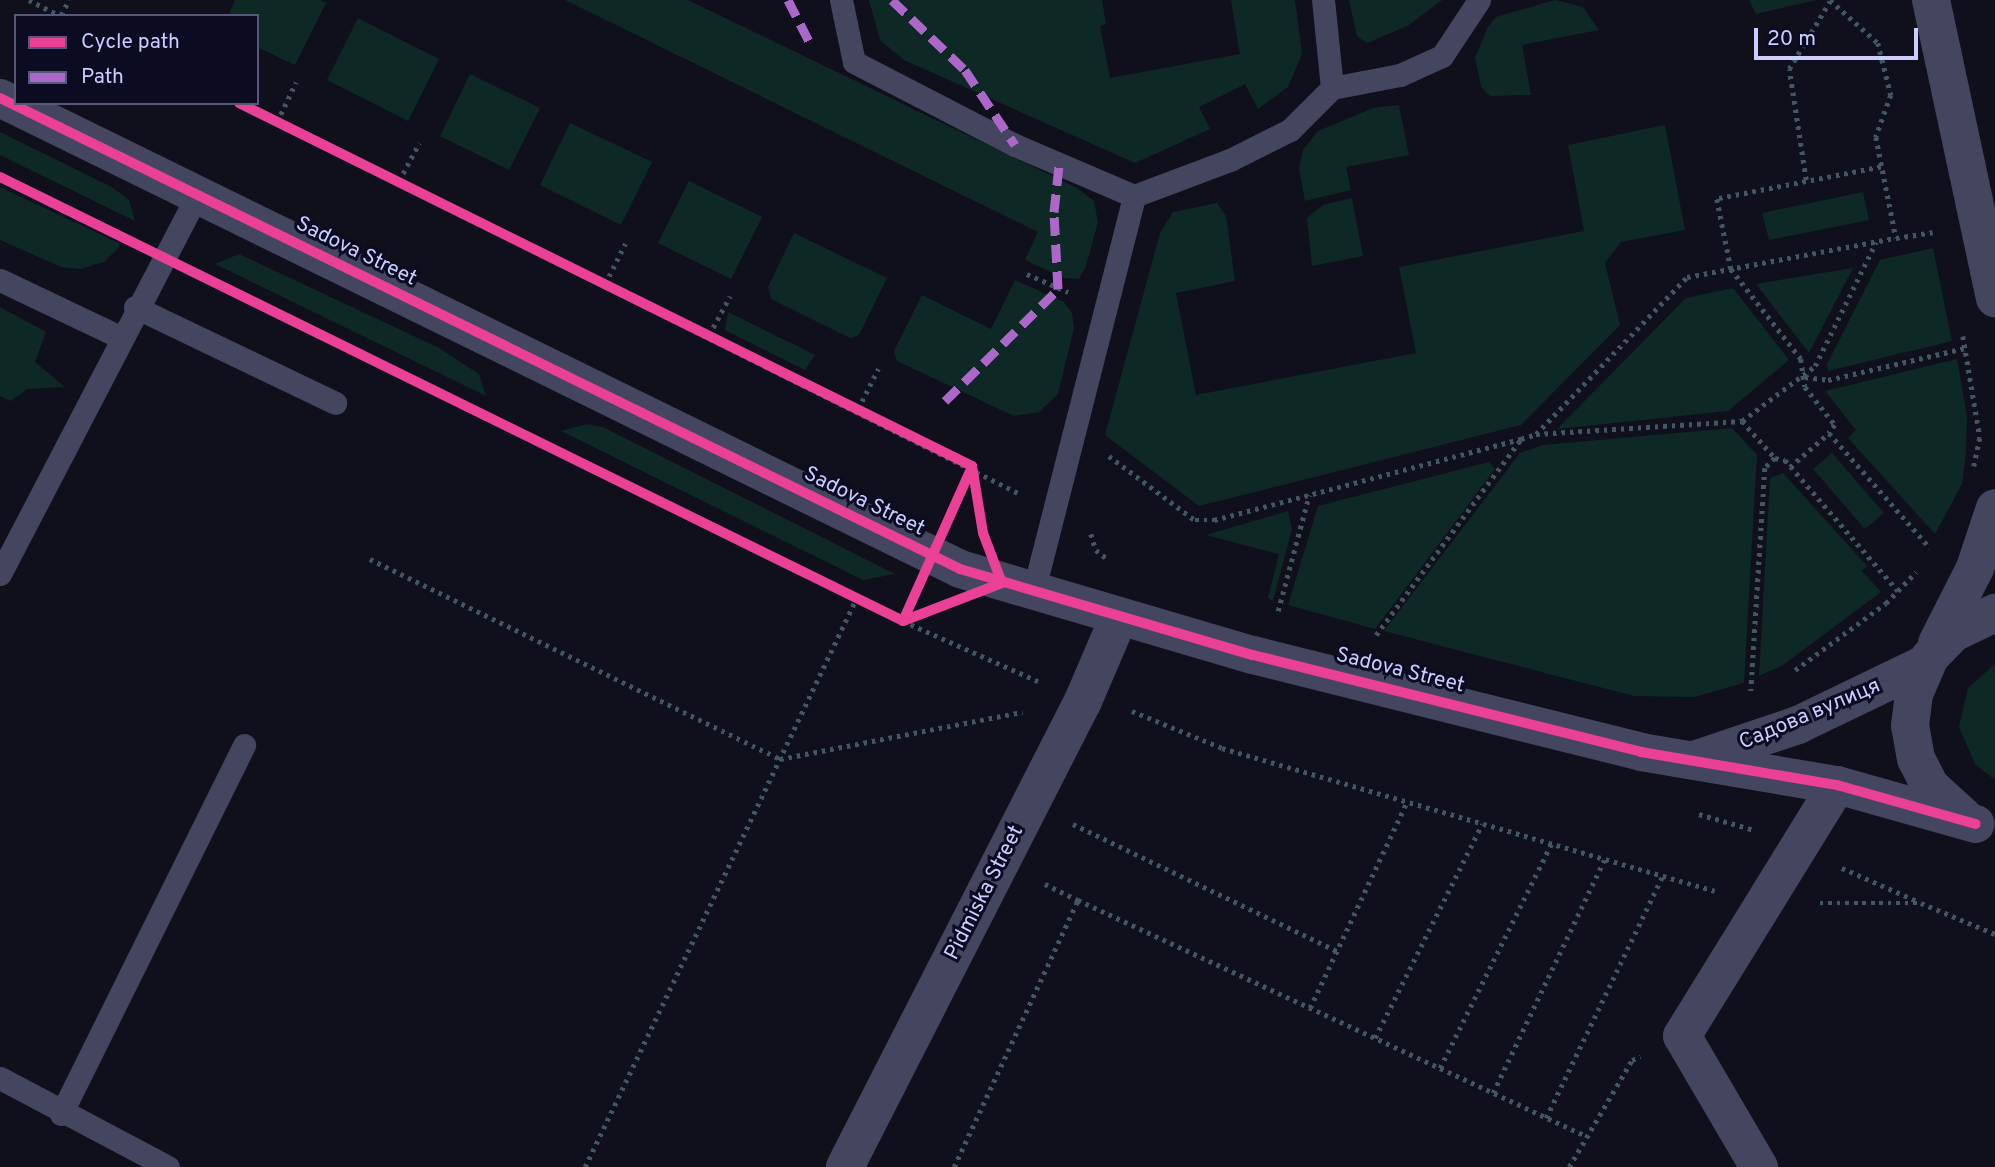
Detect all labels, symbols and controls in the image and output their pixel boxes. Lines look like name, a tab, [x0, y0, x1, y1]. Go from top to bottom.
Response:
legend	[14, 14, 259, 105]
scale bar	[1757, 14, 1922, 58]
text: 20 m	[1767, 26, 1816, 53]
text: Cycle path	[81, 29, 180, 56]
text: Path	[81, 64, 124, 91]
street label: Sadova Street	[291, 212, 421, 292]
street label: Sadova Street	[799, 462, 929, 542]
street label: Sadova Street	[1333, 643, 1467, 699]
street label: Садова вулиця	[1736, 674, 1884, 756]
street label: Pidmiska Street	[940, 821, 1030, 965]

